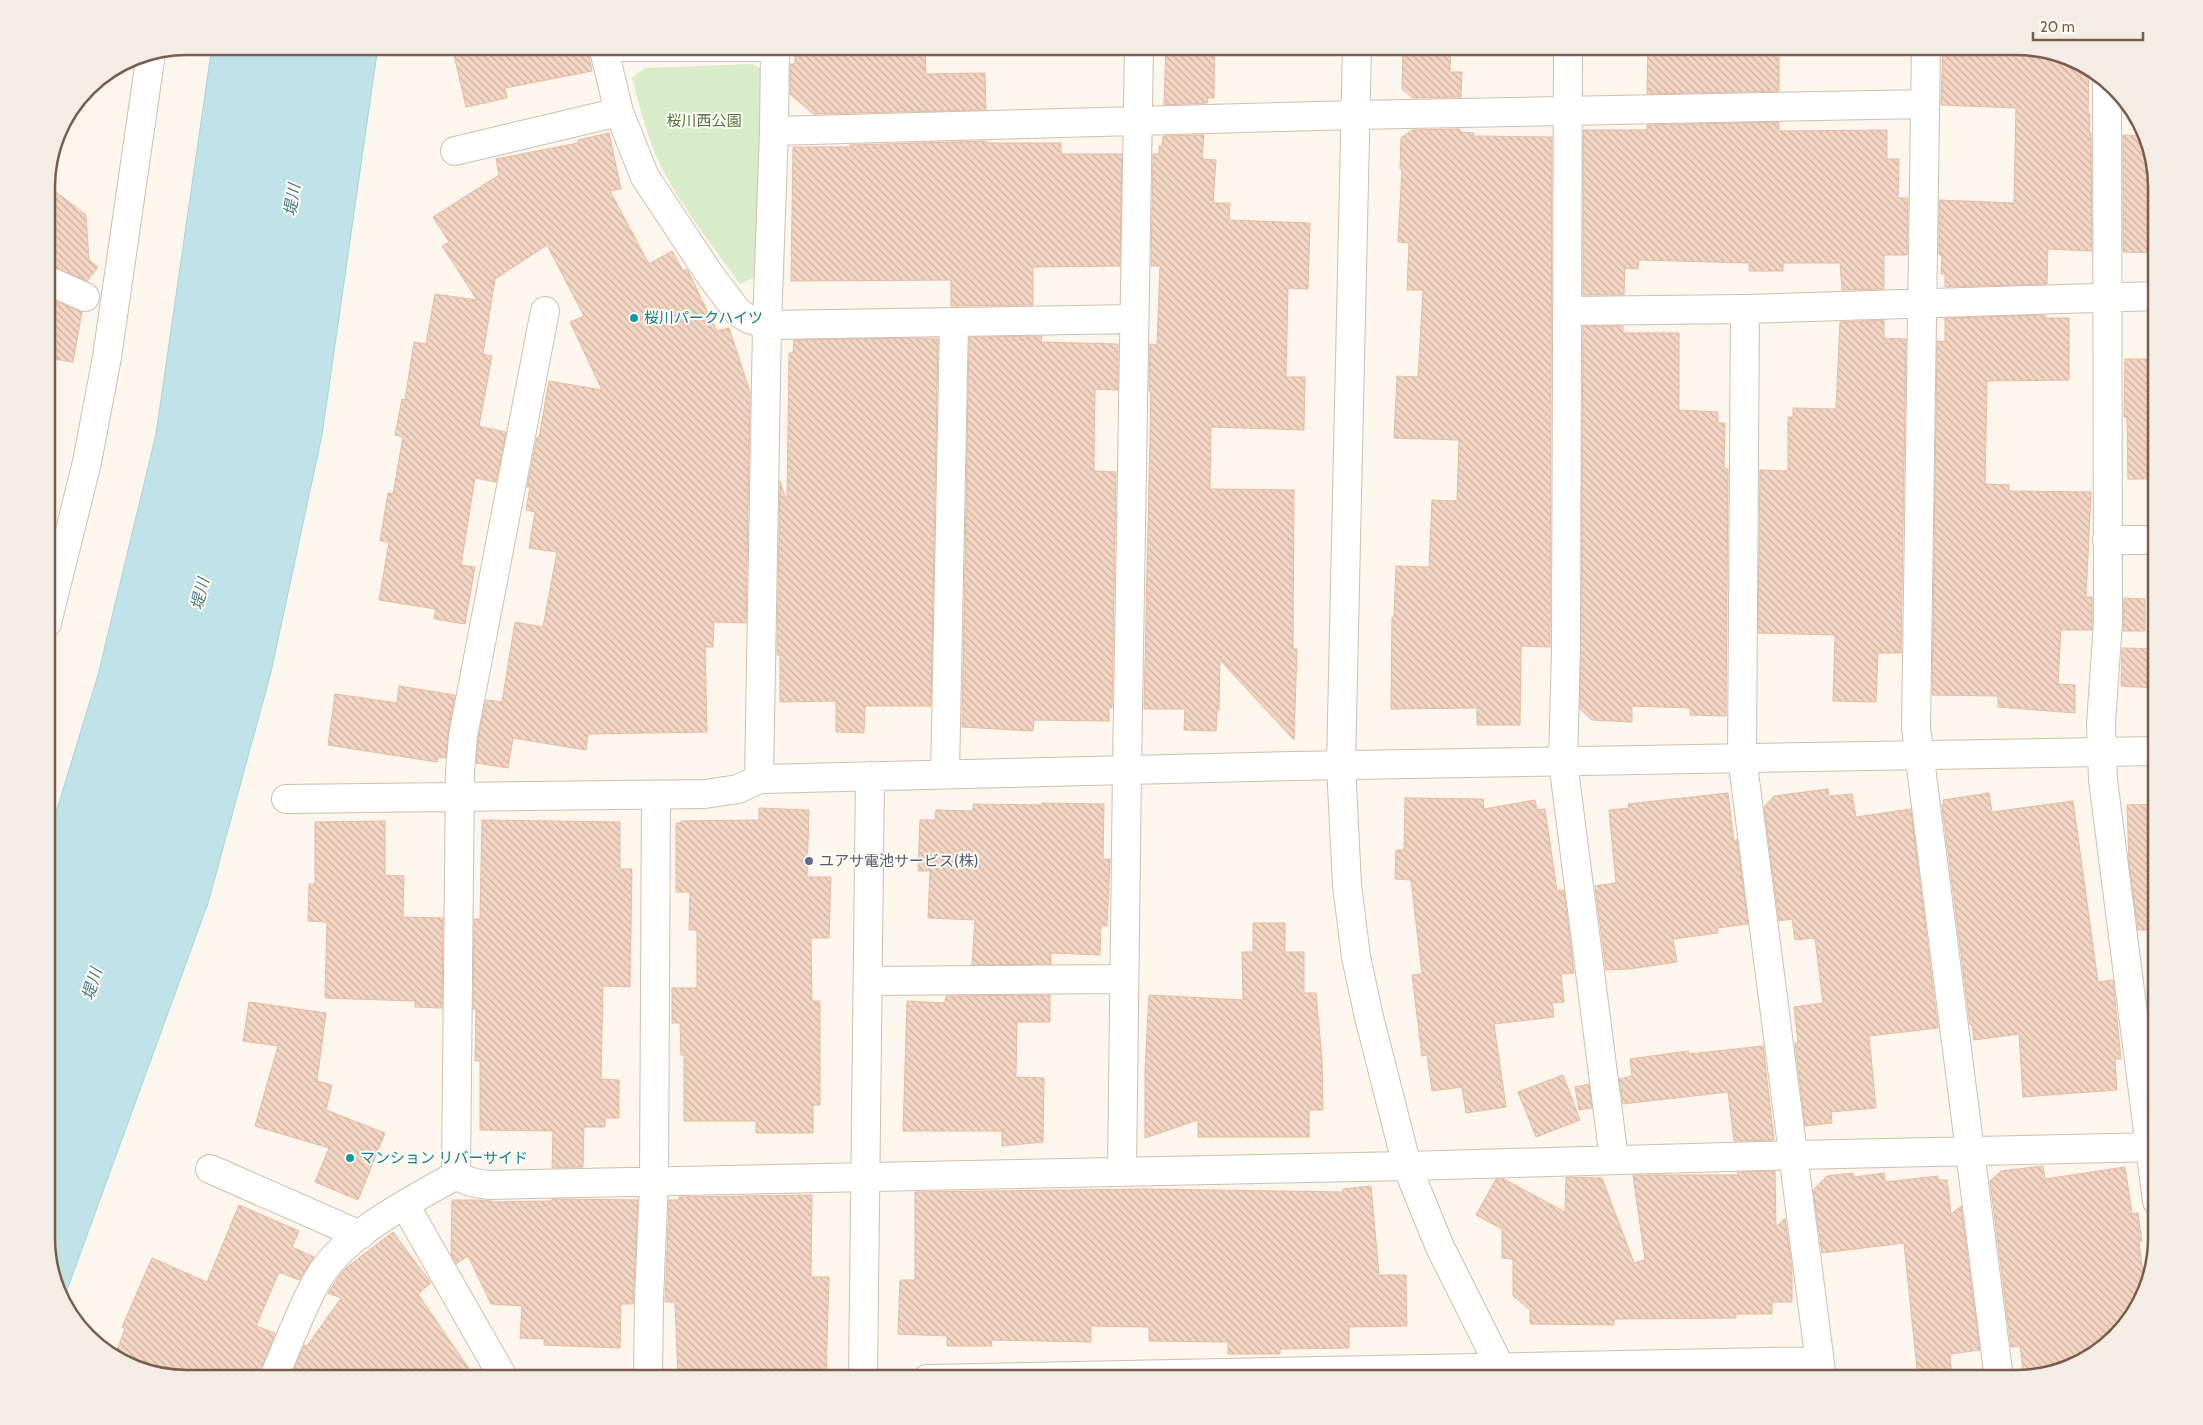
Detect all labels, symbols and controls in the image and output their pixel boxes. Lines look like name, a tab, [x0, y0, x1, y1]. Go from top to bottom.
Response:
scale bar	[2033, 10, 2143, 42]
text: 20 m	[2040, 18, 2075, 36]
park label: 桜川西公園	[666, 112, 742, 130]
water label: 堤川	[280, 181, 304, 217]
place label: 桜川パークハイツ	[644, 309, 763, 327]
marker: 桜川パークハイツ	[628, 312, 640, 324]
water label: 堤川	[187, 574, 214, 612]
place label: ユアサ電池サービス(株)	[819, 852, 978, 870]
marker: ユアサ電池サービス(株)	[803, 855, 815, 867]
water label: 堤川	[78, 964, 106, 1002]
place label: マンション リバーサイド	[360, 1149, 528, 1167]
marker: マンション リバーサイド	[344, 1152, 356, 1164]

